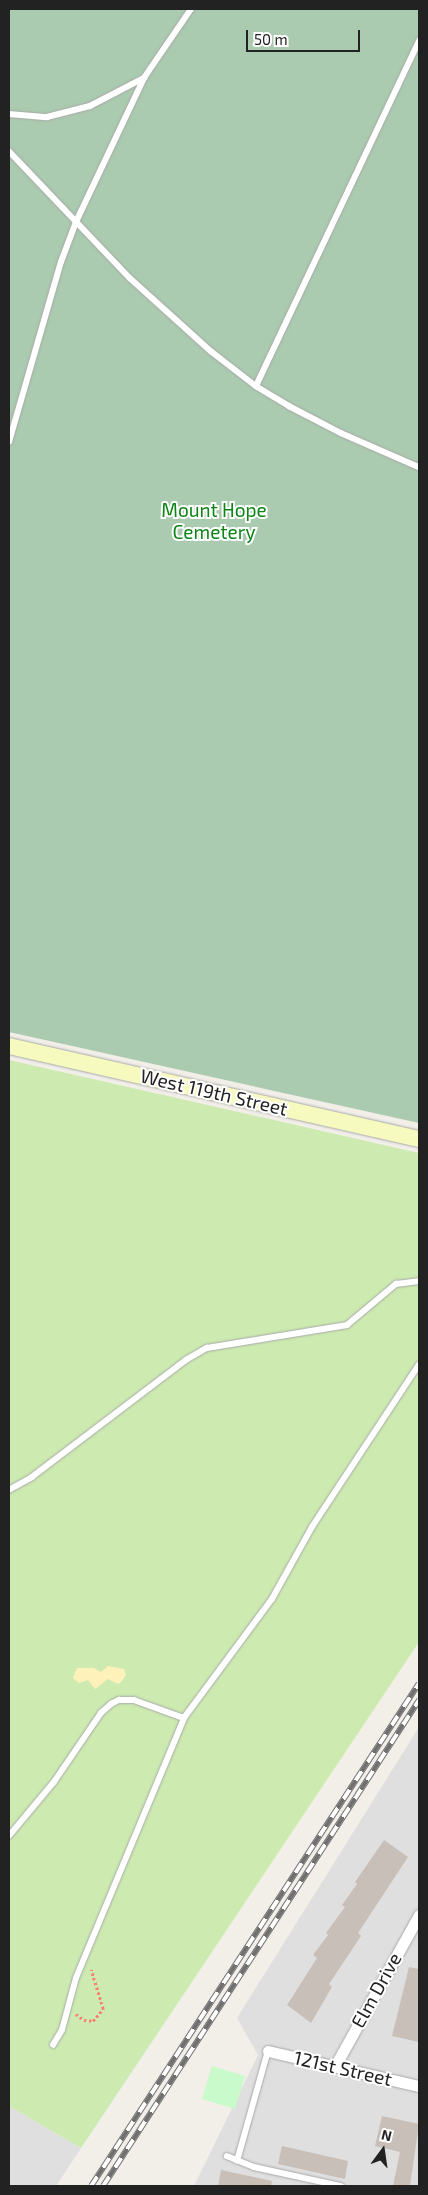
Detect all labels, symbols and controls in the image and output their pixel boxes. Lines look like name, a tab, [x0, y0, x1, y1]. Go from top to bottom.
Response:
scale bar	[248, 20, 362, 52]
text: 50 m	[254, 30, 288, 48]
park label: Mount Hope Cemetery	[161, 499, 267, 543]
street label: West 119th Street	[138, 1064, 290, 1120]
street label: Elm Drive	[346, 1948, 406, 2032]
street label: 121st Street	[292, 2046, 394, 2090]
north arrow	[358, 2125, 408, 2175]
text: N	[380, 2125, 394, 2144]

